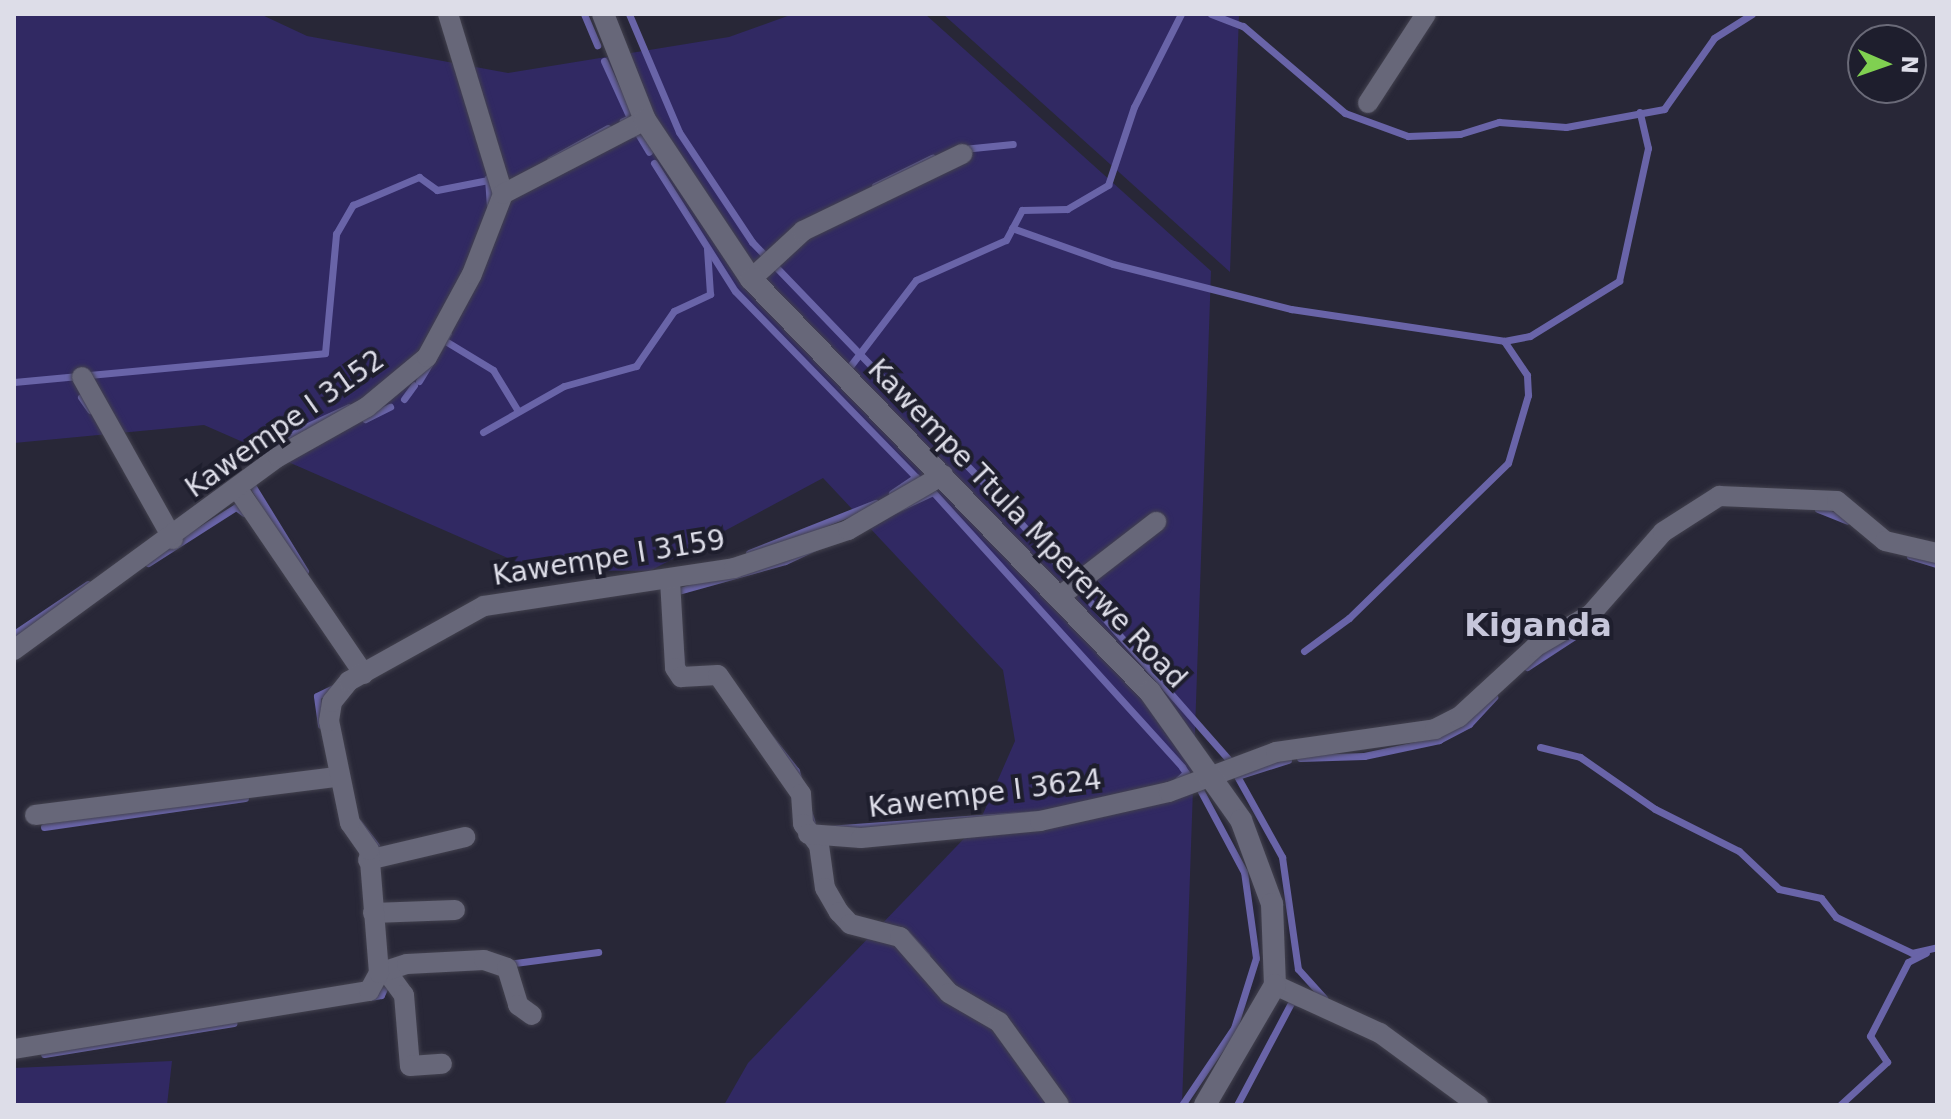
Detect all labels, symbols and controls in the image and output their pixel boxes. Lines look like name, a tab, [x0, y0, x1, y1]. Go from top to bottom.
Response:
north arrow	[1847, 24, 1927, 104]
text: N	[1897, 55, 1922, 74]
street label: Kawempe I 3152	[179, 343, 391, 505]
street label: Kawempe Ttula Mpererwe Road	[861, 353, 1193, 695]
street label: Kawempe I 3159	[490, 523, 728, 593]
district label: Kiganda	[1464, 606, 1612, 644]
street label: Kawempe I 3624	[866, 763, 1104, 825]

